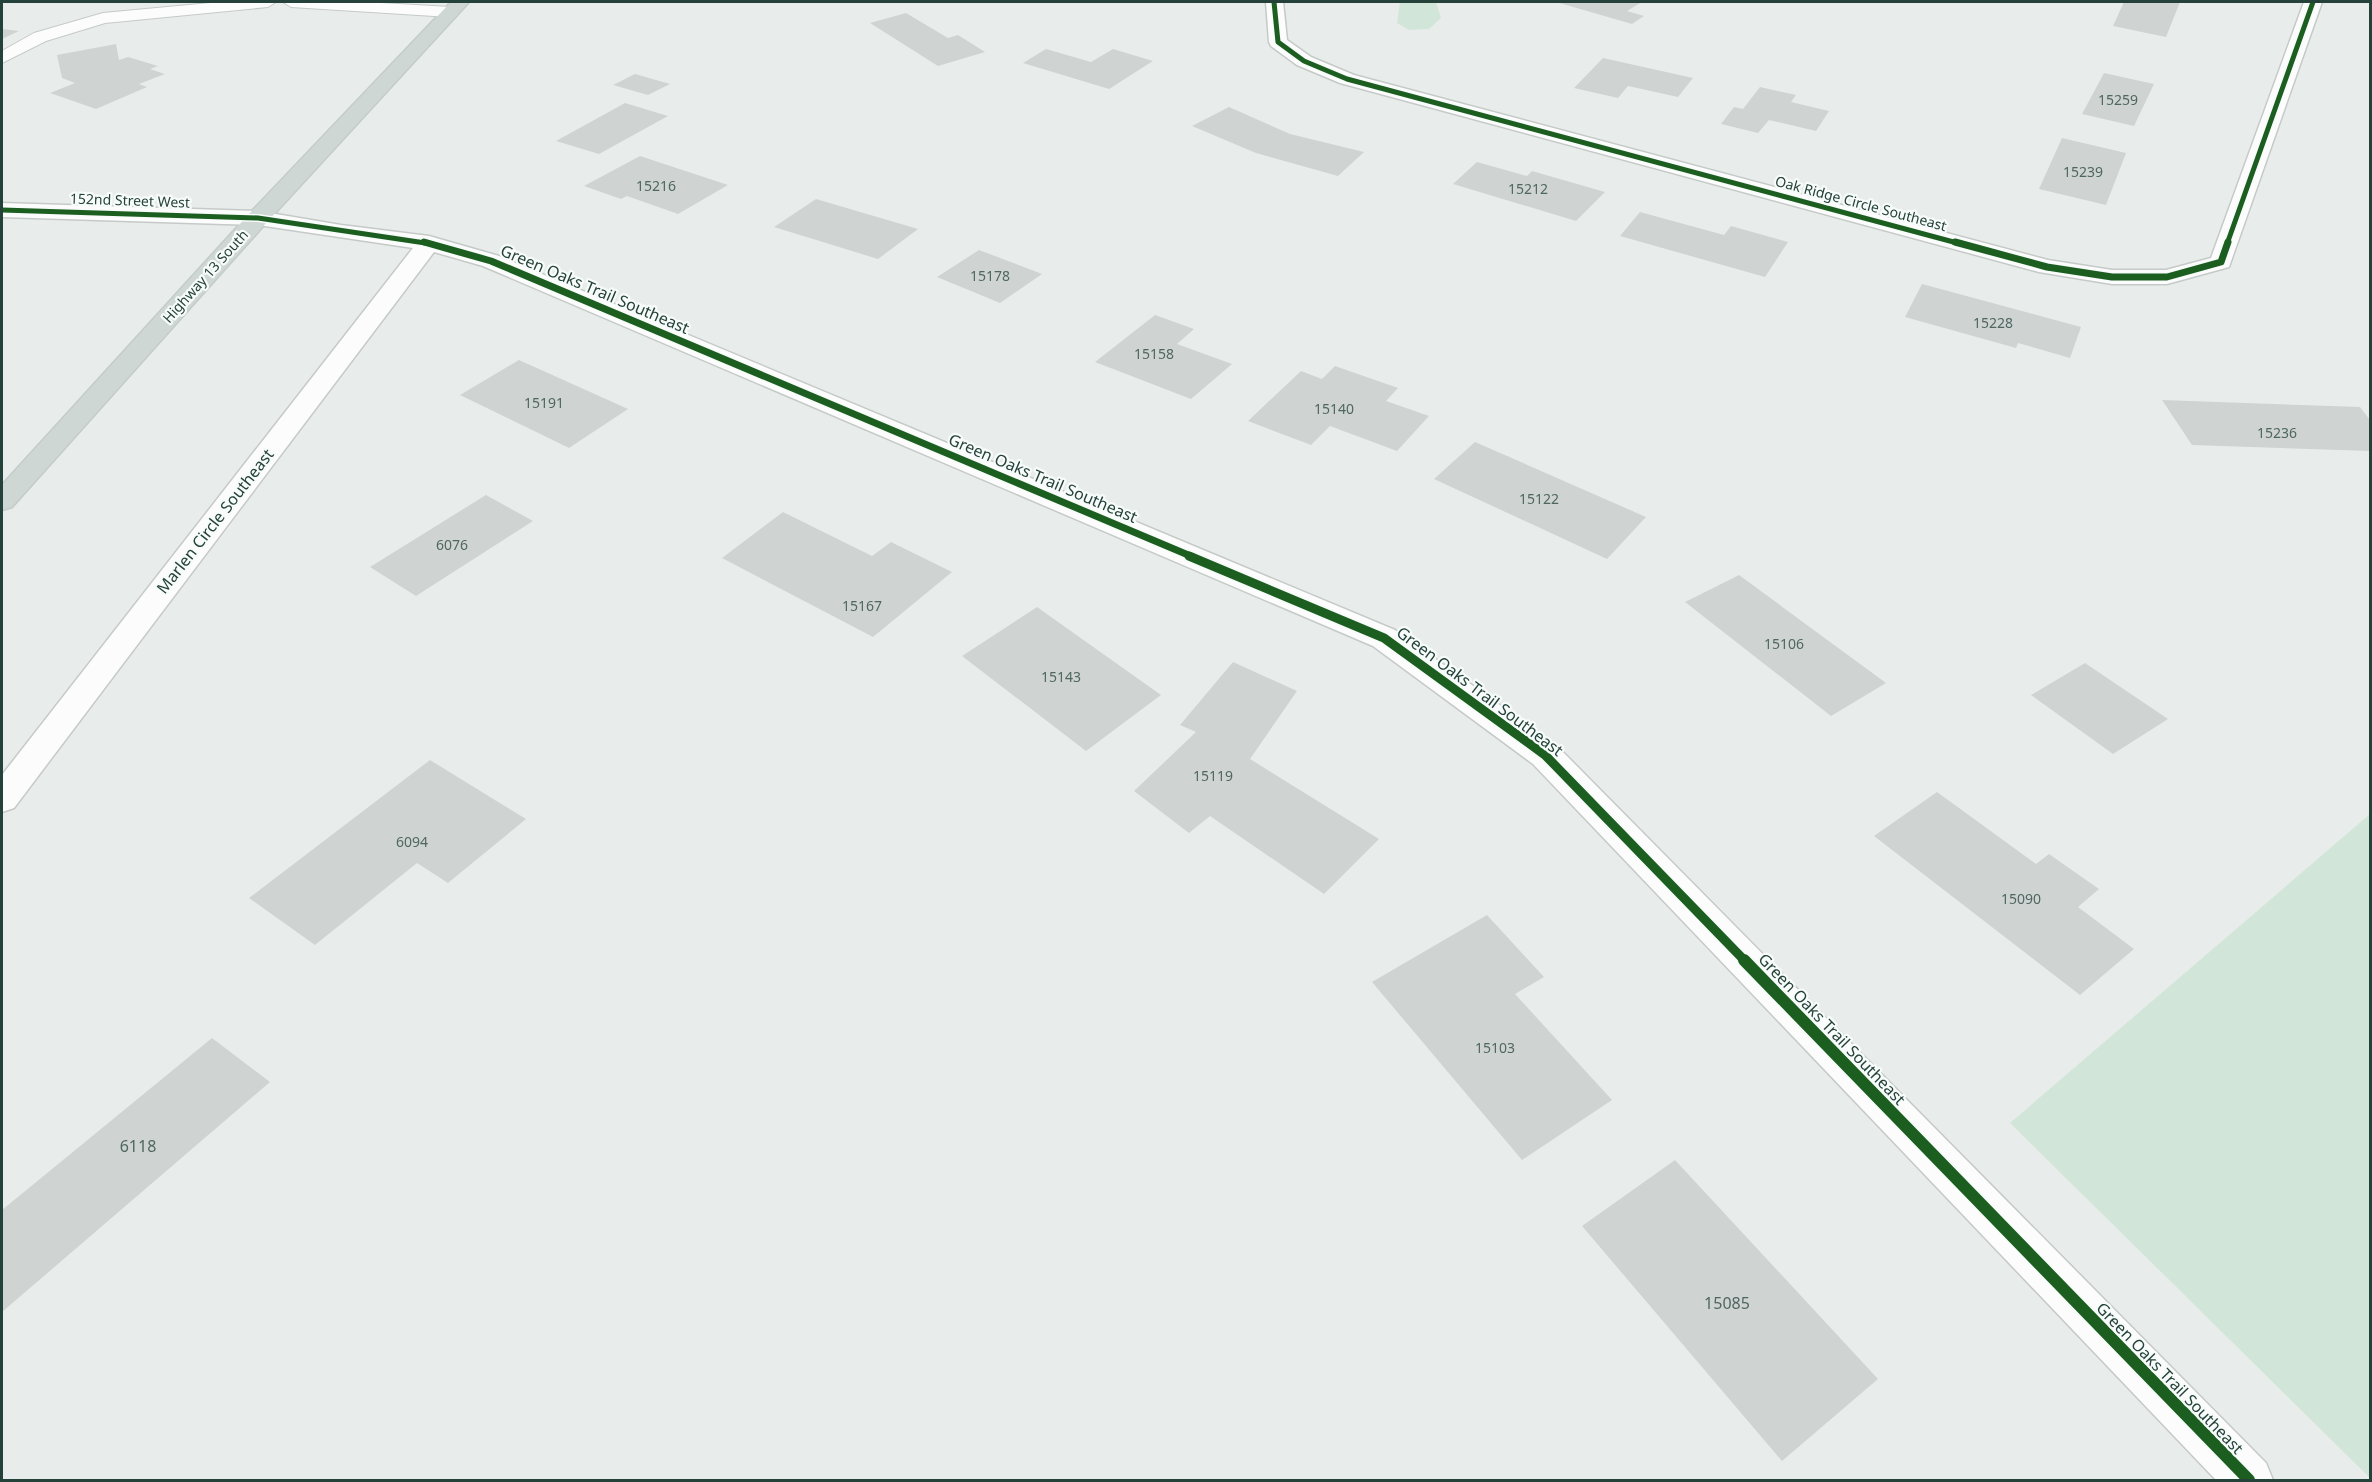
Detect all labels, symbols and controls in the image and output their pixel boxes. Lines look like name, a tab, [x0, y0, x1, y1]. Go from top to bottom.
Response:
house number: 15259	[2098, 90, 2138, 109]
house number: 15239	[2063, 162, 2103, 181]
street label: Oak Ridge Circle Southeast	[1773, 171, 1949, 235]
house number: 15216	[636, 176, 676, 195]
house number: 15212	[1508, 179, 1548, 198]
street label: 152nd Street West	[70, 188, 190, 212]
street label: Highway 13 South	[158, 225, 252, 327]
street label: Green Oaks Trail Southeast	[497, 239, 693, 339]
house number: 15178	[970, 266, 1010, 285]
house number: 15228	[1973, 313, 2013, 332]
house number: 15158	[1134, 344, 1174, 363]
house number: 15191	[524, 393, 564, 412]
house number: 15140	[1314, 399, 1354, 418]
house number: 15236	[2257, 423, 2297, 442]
street label: Green Oaks Trail Southeast	[945, 428, 1141, 528]
street label: Marlen Circle Southeast	[151, 444, 279, 598]
house number: 15122	[1519, 489, 1559, 508]
house number: 6076	[436, 535, 468, 554]
house number: 15167	[842, 596, 882, 615]
street label: Green Oaks Trail Southeast	[1392, 621, 1568, 761]
house number: 15106	[1764, 634, 1804, 653]
house number: 15143	[1041, 667, 1081, 686]
house number: 15119	[1193, 766, 1233, 785]
house number: 6094	[396, 832, 428, 851]
house number: 15090	[2001, 889, 2041, 908]
street label: Green Oaks Trail Southeast	[1754, 948, 1911, 1110]
house number: 15103	[1475, 1038, 1515, 1057]
house number: 6118	[120, 1135, 156, 1157]
house number: 15085	[1704, 1292, 1750, 1314]
street label: Green Oaks Trail Southeast	[2092, 1297, 2249, 1459]

